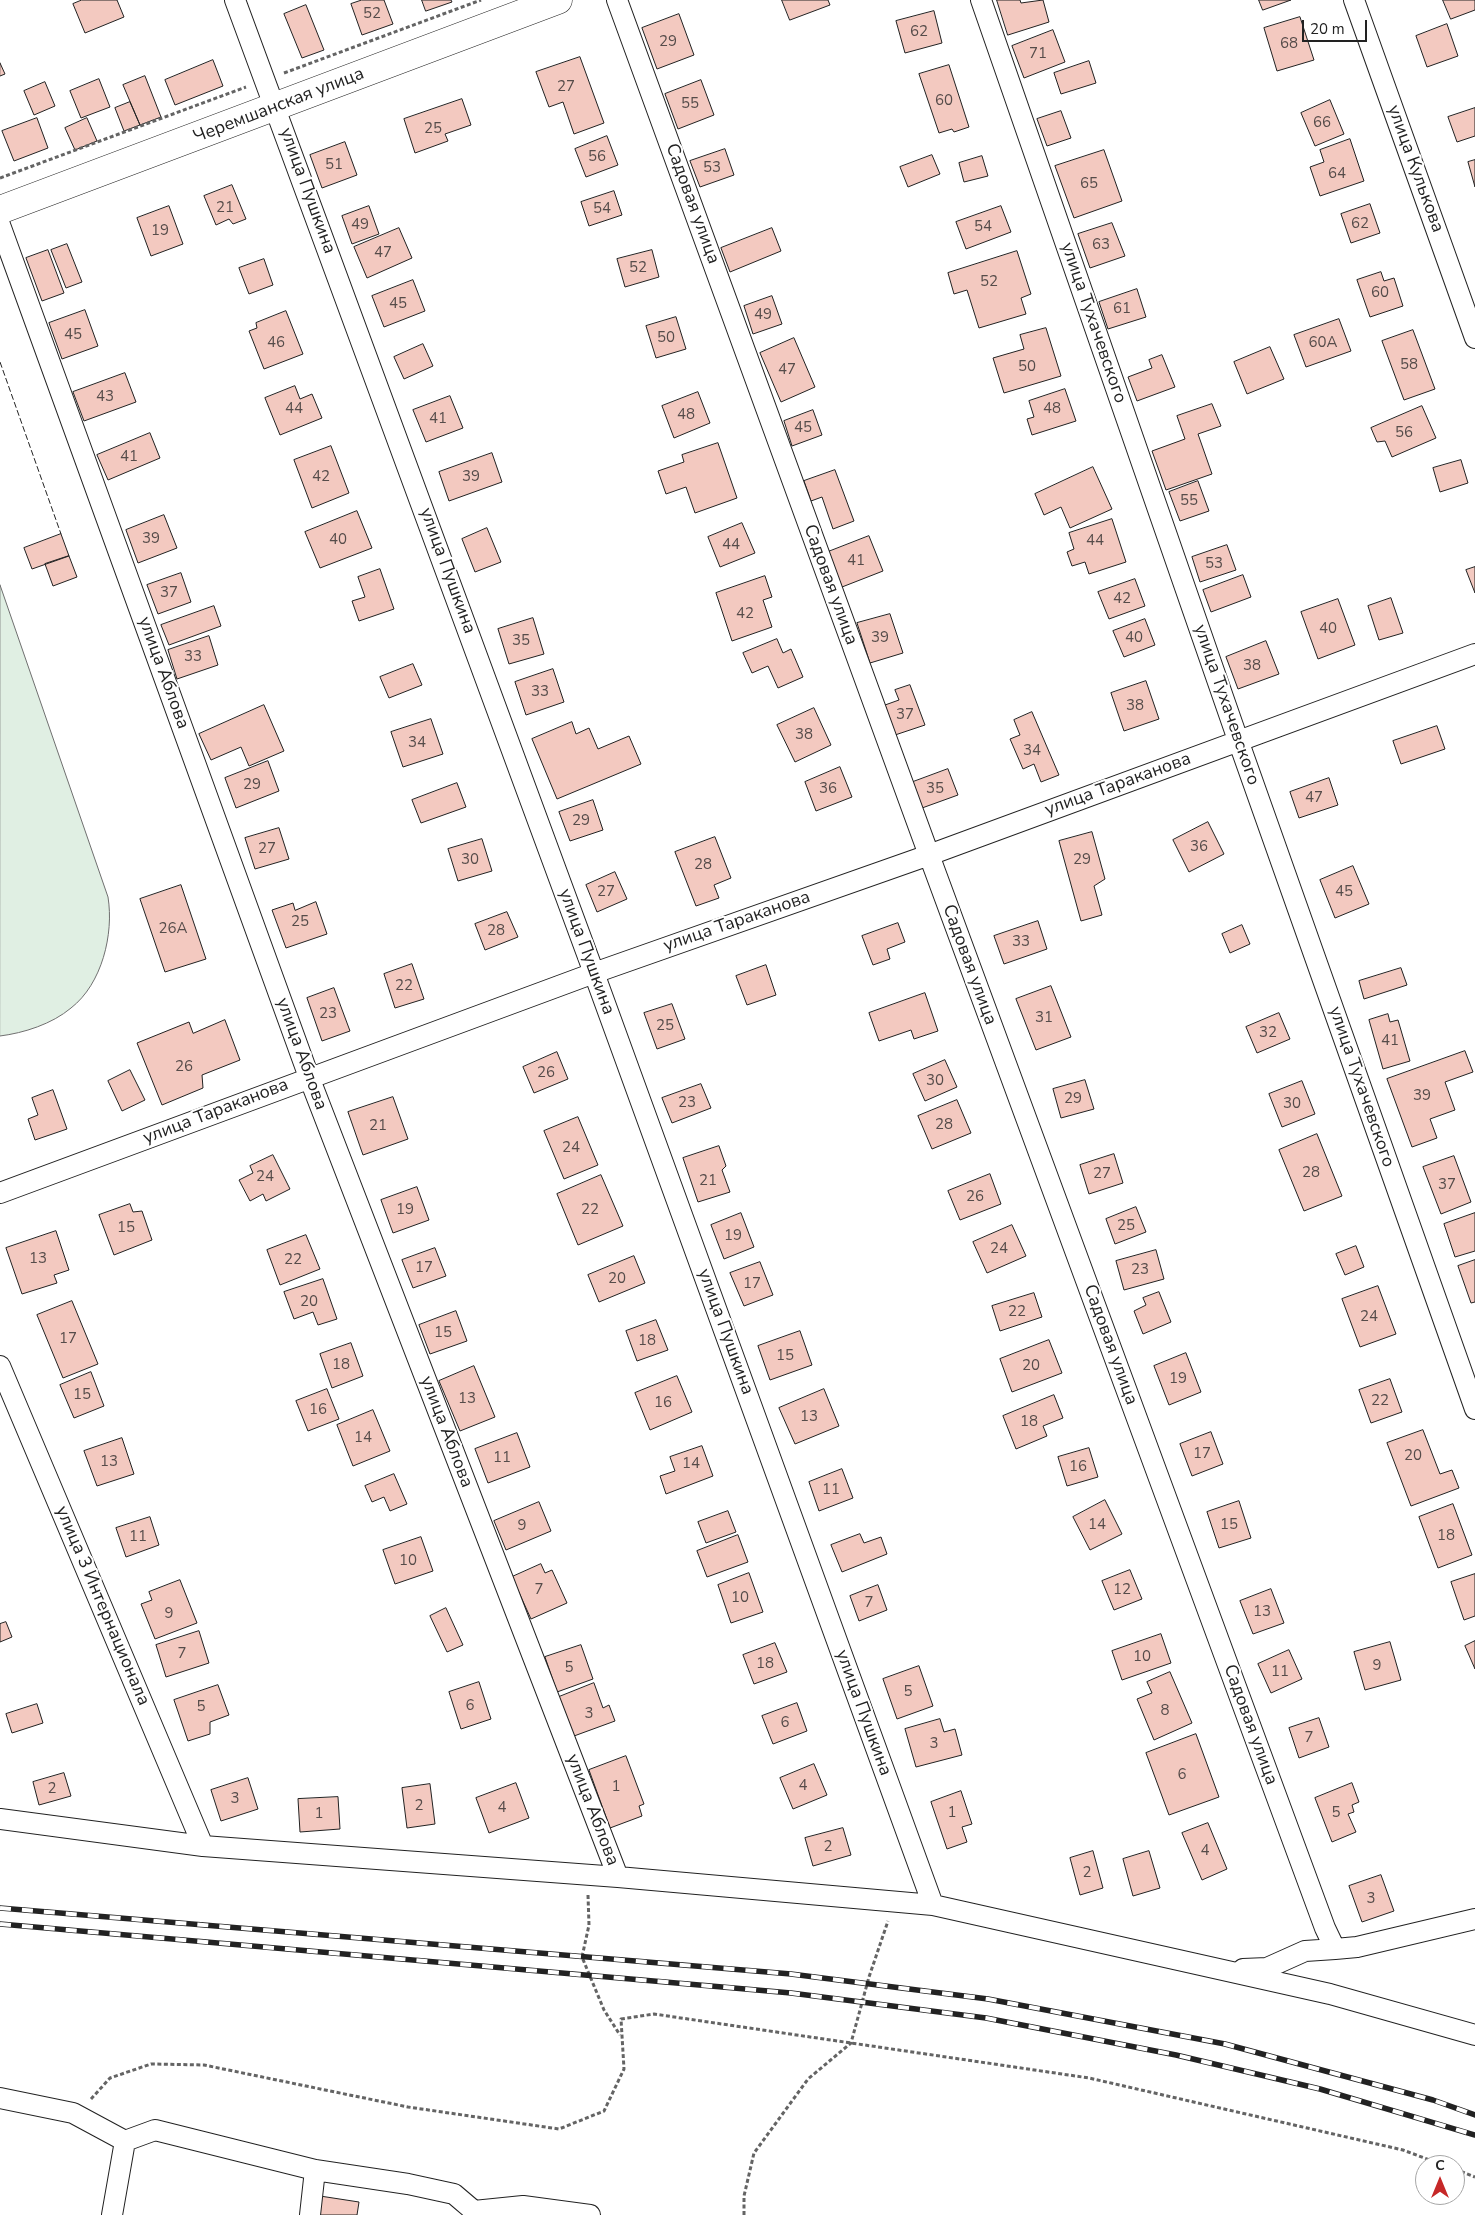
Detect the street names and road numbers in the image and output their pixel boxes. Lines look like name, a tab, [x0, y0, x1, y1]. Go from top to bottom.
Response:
street label: Черемшанская улица	[191, 63, 367, 149]
street label: улица Кулькова	[1382, 102, 1448, 236]
street label: улица Пушкина	[274, 125, 340, 257]
street label: Садовая улица	[660, 141, 724, 267]
street label: улица Тухачевского	[1055, 240, 1131, 406]
street label: улица Пушкина	[414, 505, 480, 637]
street label: Садовая улица	[798, 522, 862, 648]
street label: улица Аблова	[133, 614, 193, 732]
street label: улица Тухачевского	[1188, 622, 1264, 788]
street label: улица Тараканова	[1042, 749, 1194, 821]
street label: улица Пушкина	[553, 886, 619, 1018]
street label: улица Тараканова	[661, 887, 813, 957]
street label: Садовая улица	[937, 902, 1001, 1028]
street label: улица Аблова	[271, 995, 331, 1113]
street label: улица Тухачевского	[1323, 1004, 1399, 1170]
street label: улица Тараканова	[140, 1074, 292, 1150]
street label: улица Пушкина	[692, 1266, 758, 1398]
street label: Садовая улица	[1078, 1282, 1142, 1408]
street label: улица Аблова	[415, 1373, 477, 1491]
street label: улица 3 Интернационала	[50, 1503, 154, 1709]
street label: улица Пушкина	[830, 1647, 896, 1779]
street label: Садовая улица	[1218, 1662, 1282, 1788]
street label: улица Аблова	[561, 1751, 623, 1869]

